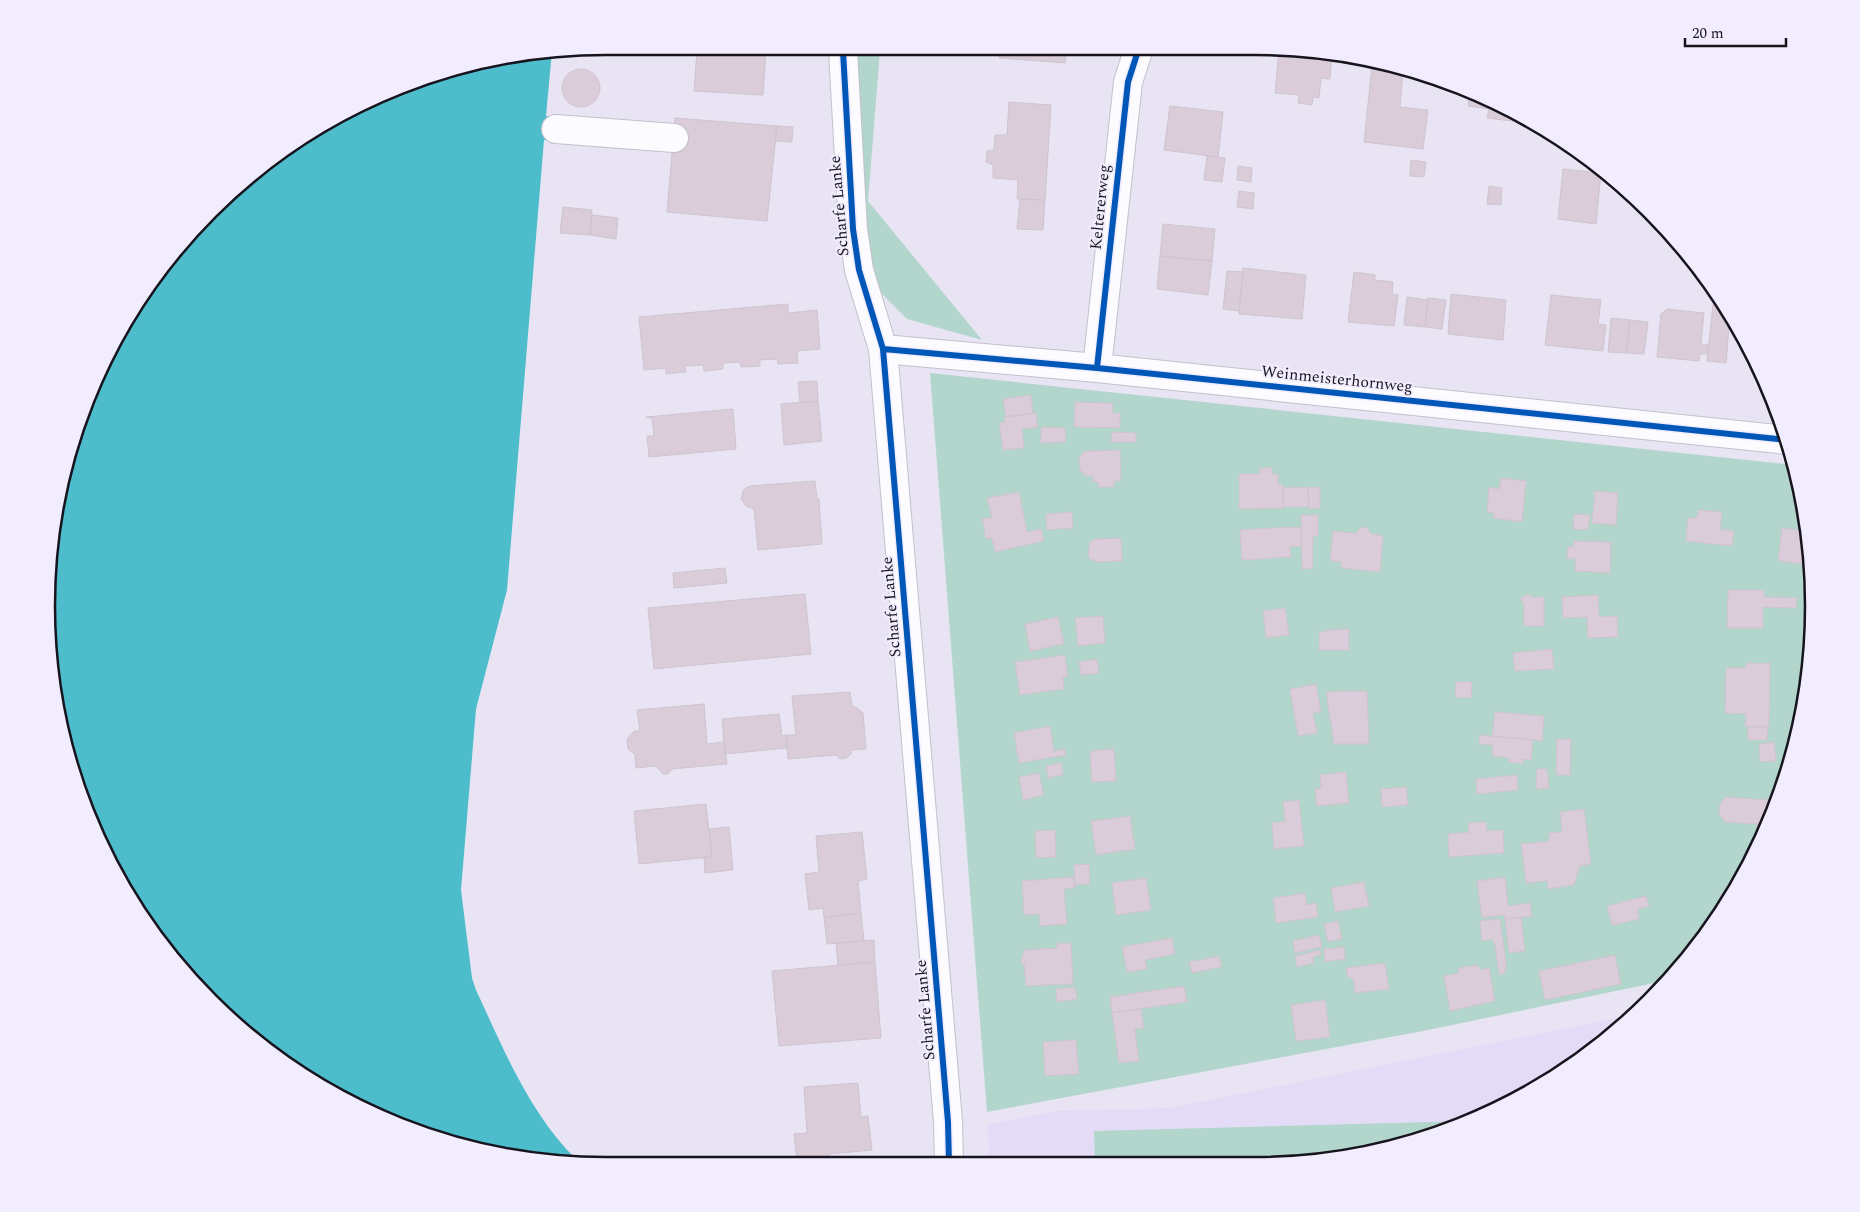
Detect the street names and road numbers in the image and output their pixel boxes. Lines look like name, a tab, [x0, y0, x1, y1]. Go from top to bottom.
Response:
street label: Scharfe Lanke	[823, 155, 855, 257]
street label: Keltererweg	[1084, 163, 1116, 251]
street label: Weinmeisterhornweg	[1260, 359, 1414, 399]
street label: Scharfe Lanke	[875, 556, 907, 658]
street label: Scharfe Lanke	[909, 959, 941, 1061]

